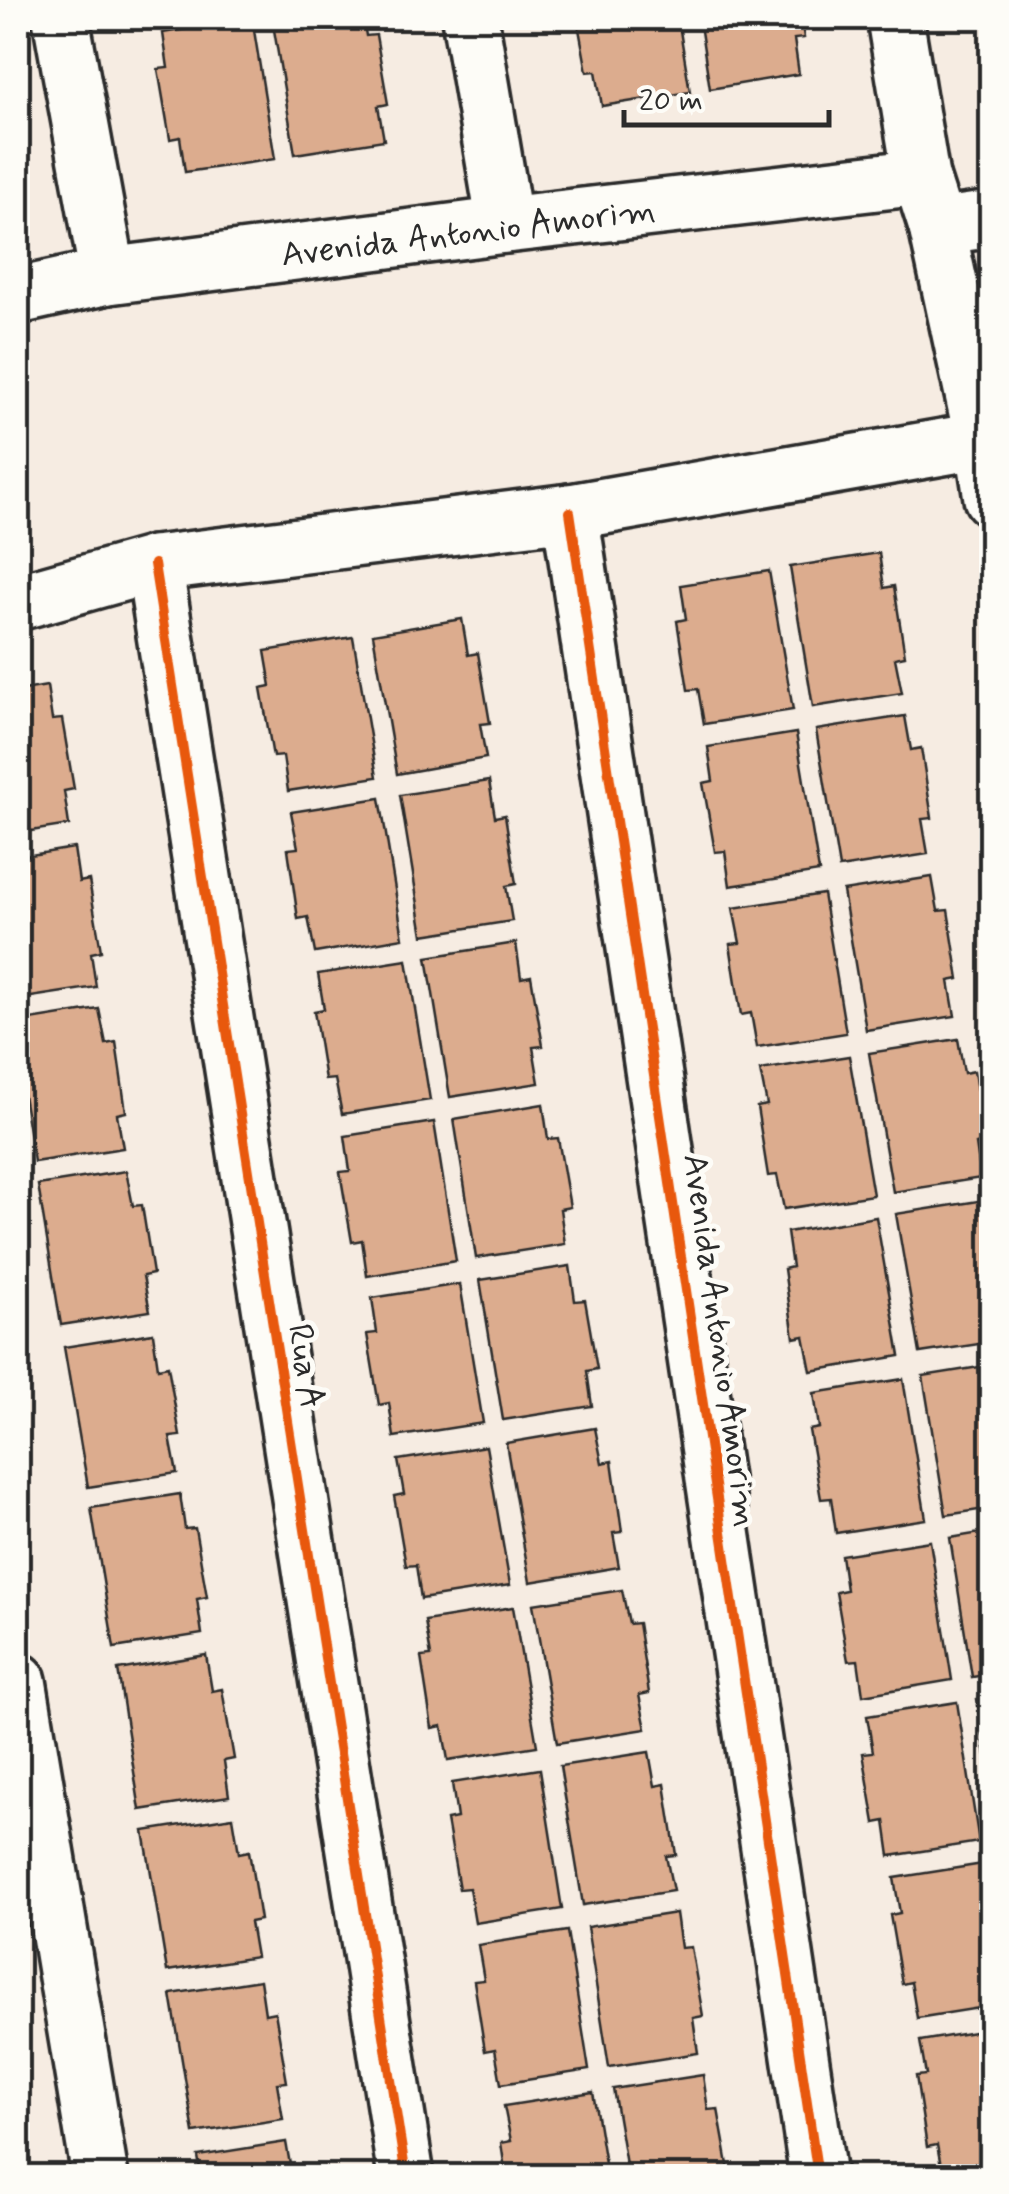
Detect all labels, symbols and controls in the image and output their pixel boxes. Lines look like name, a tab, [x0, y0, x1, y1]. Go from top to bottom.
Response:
scale bar	[624, 65, 829, 127]
text: 20 m	[639, 82, 703, 121]
street label: Avenida Antonio Amorim	[278, 187, 658, 279]
street label: Avenida Antonio Amorim	[671, 1151, 769, 1530]
street label: Rua A	[276, 1320, 334, 1412]

